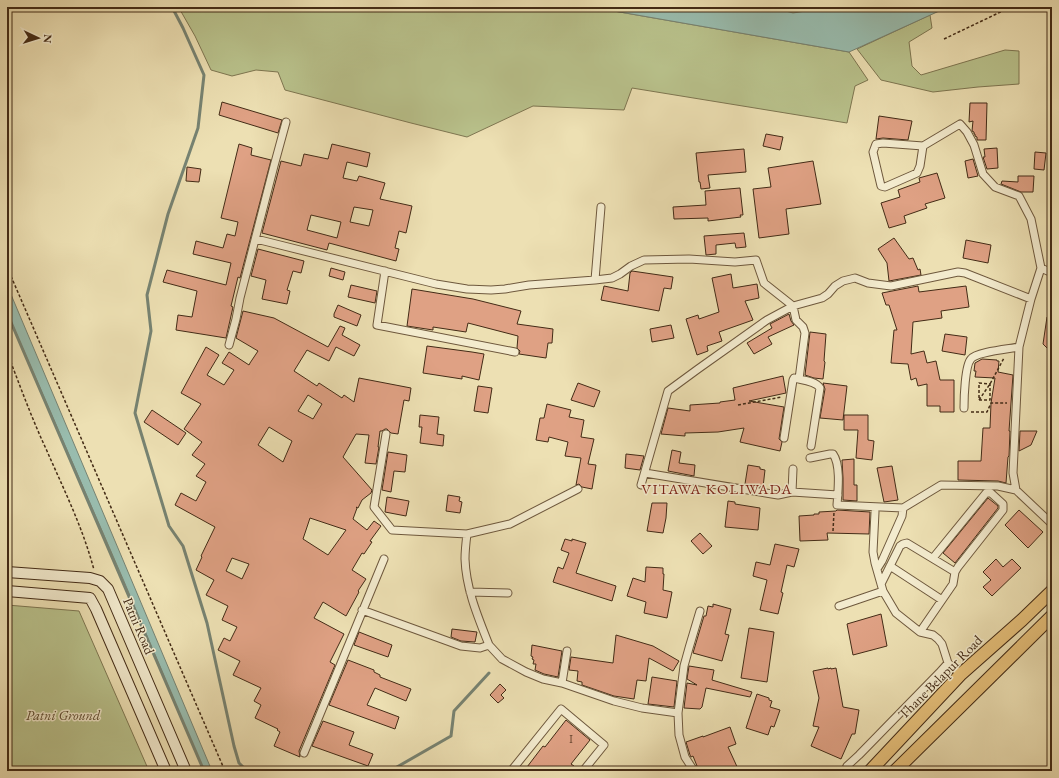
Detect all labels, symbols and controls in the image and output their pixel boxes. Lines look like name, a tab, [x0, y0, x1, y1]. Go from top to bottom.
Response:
north arrow	[18, 18, 58, 58]
text: N	[41, 34, 55, 44]
district label: VITAWA KOLIWADA	[641, 479, 793, 498]
street label: Patni Road	[119, 595, 159, 658]
street label: Thane Belapur Road	[894, 630, 987, 723]
park label: Patni Ground	[26, 706, 101, 724]
house number: I	[569, 731, 573, 747]

